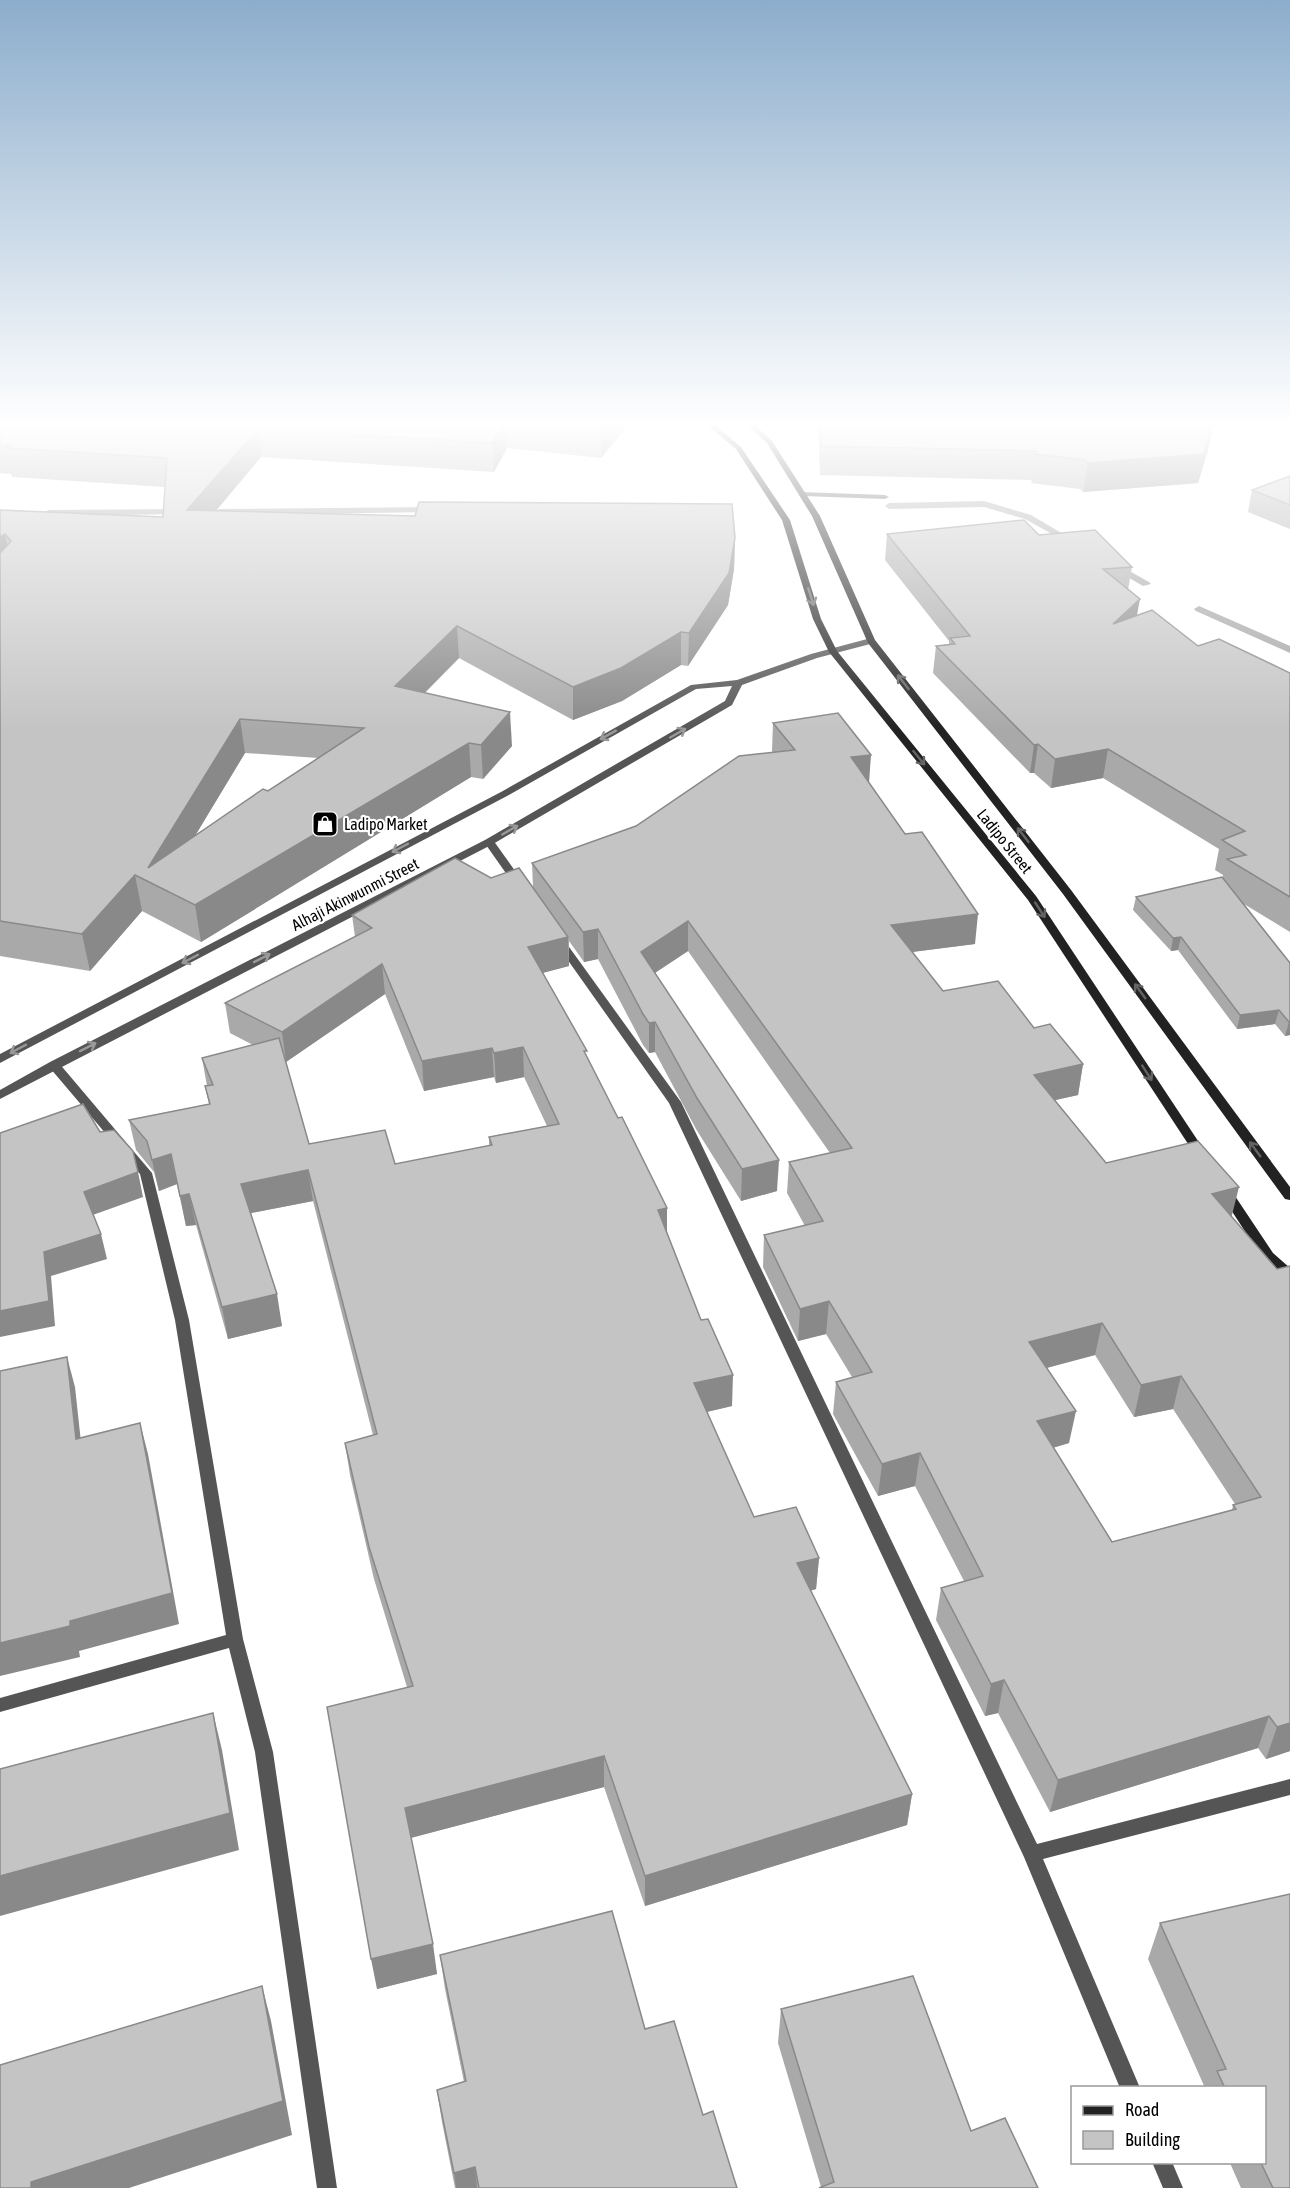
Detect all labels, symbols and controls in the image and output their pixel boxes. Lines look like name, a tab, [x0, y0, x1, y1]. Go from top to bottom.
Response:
one-way arrow	[806, 587, 817, 606]
one-way arrow	[896, 674, 909, 690]
one-way arrow	[670, 726, 687, 738]
one-way arrow	[600, 729, 617, 741]
one-way arrow	[912, 749, 925, 765]
street label: Ladipo Street	[973, 805, 1037, 878]
shop icon: Ladipo Market	[310, 809, 340, 839]
place label: Ladipo Market	[344, 815, 428, 834]
one-way arrow	[501, 824, 518, 836]
one-way arrow	[1017, 828, 1030, 844]
one-way arrow	[391, 843, 409, 855]
street label: Alhaji Akinwunmi Street	[288, 854, 422, 935]
one-way arrow	[1034, 901, 1046, 918]
one-way arrow	[253, 952, 271, 964]
one-way arrow	[182, 953, 199, 965]
one-way arrow	[1134, 984, 1146, 1000]
one-way arrow	[79, 1041, 97, 1052]
one-way arrow	[9, 1044, 27, 1056]
one-way arrow	[1142, 1064, 1154, 1081]
one-way arrow	[1249, 1141, 1262, 1157]
legend	[1071, 2086, 1266, 2164]
text: Road	[1125, 2099, 1159, 2120]
text: Building	[1125, 2129, 1180, 2150]

